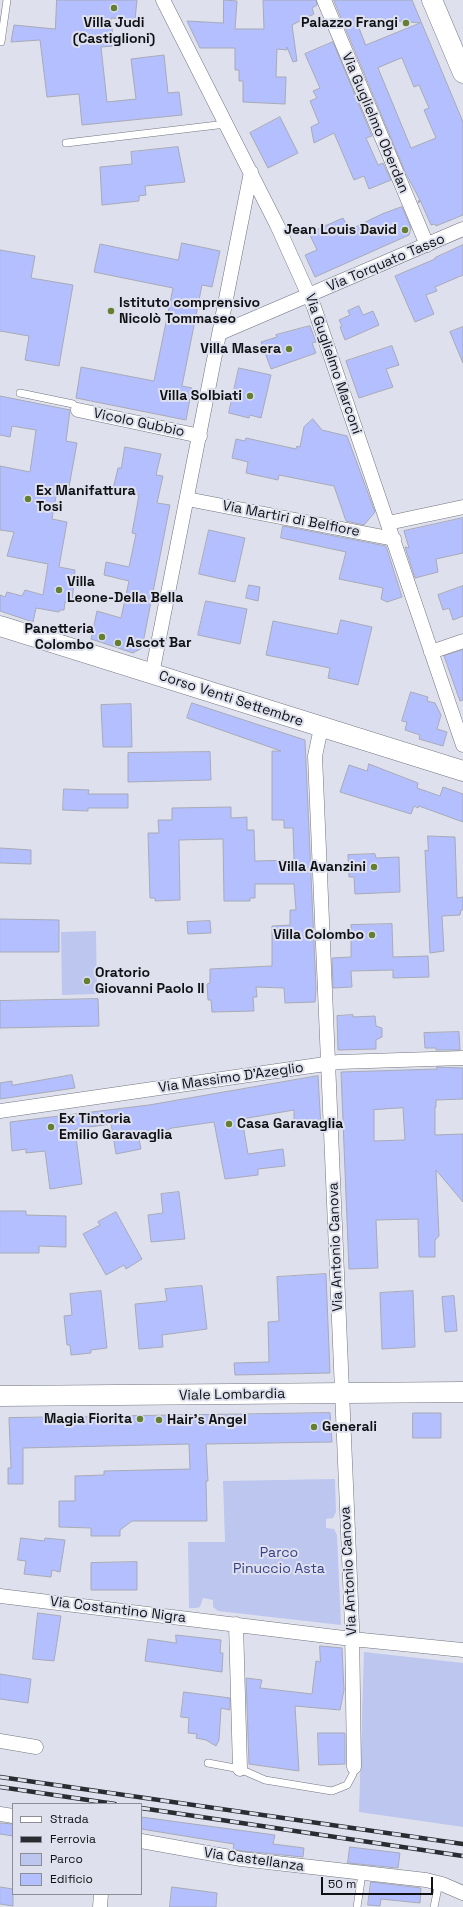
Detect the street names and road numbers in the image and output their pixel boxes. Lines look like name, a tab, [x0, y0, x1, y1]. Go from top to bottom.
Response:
street label: Via Guglielmo Oberdan	[338, 50, 412, 196]
street label: Via Torquato Tasso	[325, 231, 447, 295]
street label: Via Guglielmo Marconi	[301, 291, 365, 437]
street label: Vicolo Gubbio	[92, 405, 186, 441]
street label: Via Martiri di Belfiore	[221, 497, 361, 541]
street label: Corso Venti Settembre	[157, 668, 305, 730]
street label: Via Massimo D'Azeglio	[157, 1059, 305, 1097]
street label: Via Antonio Canova	[325, 1182, 347, 1312]
street label: Viale Lombardia	[179, 1386, 285, 1404]
street label: Via Antonio Canova	[337, 1506, 361, 1636]
street label: Via Costantino Nigra	[49, 1593, 187, 1627]
street label: Via Castellanza	[203, 1845, 305, 1875]

